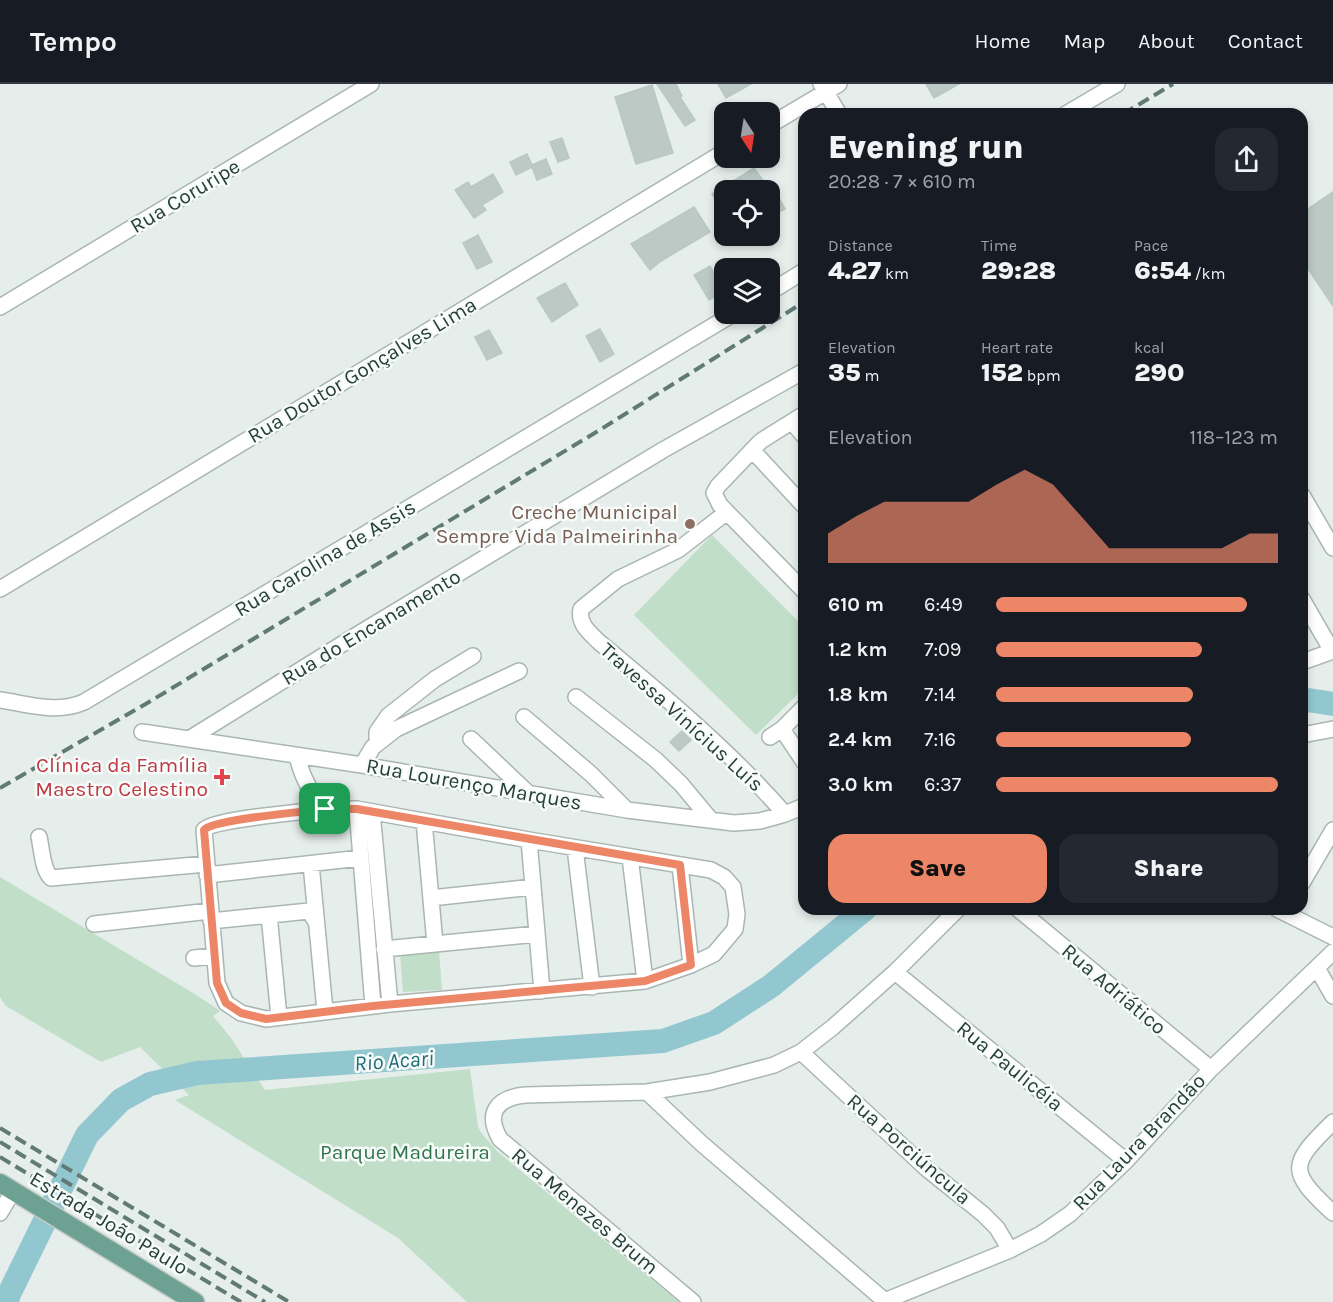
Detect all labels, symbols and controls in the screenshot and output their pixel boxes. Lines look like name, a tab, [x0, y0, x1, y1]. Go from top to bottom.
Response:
text: Tempo	[30, 25, 117, 58]
text: Home	[975, 29, 1031, 53]
text: Map	[1064, 29, 1105, 53]
text: About	[1138, 29, 1195, 53]
text: Contact	[1228, 29, 1303, 53]
north arrow	[714, 102, 780, 168]
map controls	[714, 102, 780, 324]
text: Evening run	[828, 128, 1024, 166]
button: share	[1215, 128, 1278, 191]
street label: Rua Coruripe	[126, 154, 244, 238]
text: 20:28 · 7 × 610 m	[828, 170, 976, 193]
button: locate	[714, 180, 780, 246]
text: Distance	[828, 236, 893, 255]
text: Time	[981, 236, 1017, 255]
text: Pace	[1134, 236, 1168, 255]
text: 4.27	[828, 255, 881, 286]
text: 29:28	[981, 255, 1056, 286]
text: 6:54	[1134, 255, 1191, 286]
button: layers	[714, 258, 780, 324]
text: km	[881, 264, 909, 283]
text: /km	[1191, 264, 1226, 283]
street label: Rua Doutor Gonçalves Lima	[243, 292, 481, 448]
text: Elevation	[828, 338, 896, 357]
text: Heart rate	[981, 338, 1053, 357]
text: kcal	[1134, 338, 1165, 357]
text: 35	[828, 357, 861, 388]
text: 152	[981, 357, 1023, 388]
text: 290	[1134, 357, 1185, 388]
text: m	[861, 366, 879, 385]
text: bpm	[1023, 366, 1061, 385]
text: Elevation	[828, 426, 913, 449]
text: 118–123 m	[1190, 426, 1278, 449]
street label: Rua Carolina de Assis	[230, 495, 420, 621]
place label: Creche Municipal Sempre Vida Palmeirinha	[436, 500, 678, 548]
marker: Creche Municipal Sempre Vida Palmeirinha	[683, 517, 697, 531]
street label: Rua do Encanamento	[277, 564, 465, 690]
text: 610 m	[828, 593, 884, 616]
text: 6:49	[924, 593, 963, 616]
street label: Travessa Vinícius Luís	[596, 638, 768, 796]
text: 1.2 km	[828, 638, 887, 661]
text: 7:09	[924, 638, 961, 661]
text: 1.8 km	[828, 683, 888, 706]
text: 7:14	[924, 683, 956, 706]
text: 2.4 km	[828, 728, 892, 751]
text: 7:16	[924, 728, 956, 751]
place label: Clínica da Família Maestro Celestino	[35, 753, 208, 801]
street label: Rua Lourenço Marques	[364, 753, 584, 815]
marker: Clínica da Família Maestro Celestino	[213, 768, 231, 786]
text: 3.0 km	[828, 773, 893, 796]
text: 6:37	[924, 773, 961, 796]
pin	[299, 783, 350, 834]
icon: arrive	[308, 792, 341, 825]
button: Save	[828, 834, 1047, 903]
button: Share	[1059, 834, 1278, 903]
street label: Rua Adriático	[1057, 939, 1171, 1039]
street label: Rua Paulicéia	[952, 1016, 1068, 1116]
water label: Rio Acari	[353, 1045, 435, 1077]
street label: Rua Laura Brandão	[1068, 1069, 1210, 1215]
street label: Rua Porciúncula	[842, 1089, 976, 1209]
park label: Parque Madureira	[320, 1140, 490, 1164]
street label: Rua Menezes Brum	[507, 1143, 663, 1279]
street label: Estrada João Paulo	[26, 1166, 192, 1280]

